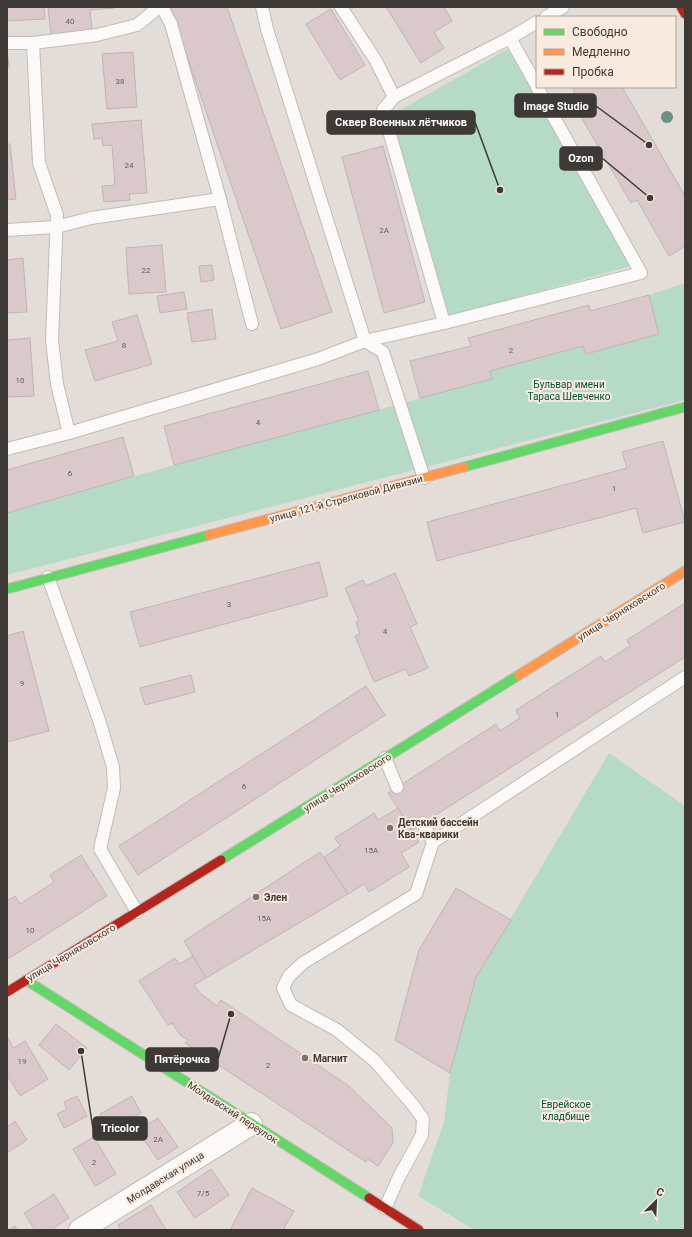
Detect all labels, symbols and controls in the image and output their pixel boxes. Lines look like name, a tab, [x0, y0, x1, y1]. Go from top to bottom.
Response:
legend	[536, 16, 676, 88]
house number: 40	[66, 17, 75, 26]
text: Свободно	[572, 25, 628, 39]
text: Медленно	[572, 45, 630, 59]
text: Пробка	[572, 65, 614, 79]
house number: 38	[116, 77, 125, 86]
callout: Image Studio	[515, 94, 596, 117]
text: Image Studio	[523, 100, 589, 113]
callout: Сквер Военных лётчиков	[327, 111, 475, 134]
text: Сквер Военных лётчиков	[335, 116, 467, 129]
callout: Ozon	[560, 147, 602, 170]
text: Ozon	[568, 152, 594, 165]
house number: 24	[125, 161, 134, 170]
house number: 2А	[379, 226, 390, 235]
house number: 22	[142, 266, 151, 275]
house number: 8	[122, 341, 127, 350]
house number: 2	[509, 346, 514, 355]
house number: 10	[16, 376, 25, 385]
park label: Бульвар имени Тараса Шевченко	[527, 379, 611, 402]
house number: 4	[256, 418, 261, 427]
house number: 6	[68, 469, 73, 478]
street label: улица 121-й Стрелковой Дивизии	[268, 473, 424, 524]
house number: 1	[612, 484, 616, 493]
street label: улица Черняховского	[575, 580, 667, 643]
house number: 3	[227, 600, 231, 609]
house number: 4	[383, 627, 388, 636]
house number: 9	[20, 679, 24, 688]
house number: 1	[555, 710, 559, 719]
street label: улица Черняховского	[301, 751, 393, 814]
house number: 6	[242, 782, 247, 791]
place label: Детский бассейн Ква-кварики	[398, 817, 479, 840]
marker: Детский бассейн Ква-кварики	[385, 823, 395, 833]
house number: 15А	[364, 846, 379, 855]
marker: Элен	[251, 892, 261, 902]
place label: Элен	[264, 892, 287, 903]
house number: 15А	[257, 914, 272, 923]
street label: улица Черняховского	[25, 921, 118, 983]
house number: 10	[26, 926, 35, 935]
callout: Пятёрочка	[146, 1048, 218, 1071]
text: Пятёрочка	[154, 1053, 210, 1066]
marker: Магнит	[300, 1053, 310, 1063]
place label: Магнит	[313, 1053, 348, 1064]
house number: 19	[18, 1057, 27, 1066]
house number: 2	[266, 1061, 271, 1070]
street label: Молдавский переулок	[186, 1079, 280, 1146]
park label: Еврейское кладбище	[541, 1099, 591, 1122]
callout: Tricolor	[93, 1117, 147, 1140]
text: Tricolor	[101, 1122, 139, 1135]
house number: 2А	[153, 1135, 164, 1144]
street label: Молдавская улица	[125, 1149, 206, 1206]
house number: 2	[92, 1158, 97, 1167]
north arrow	[636, 1181, 676, 1221]
text: С	[654, 1185, 666, 1200]
house number: 7/5	[197, 1189, 210, 1198]

